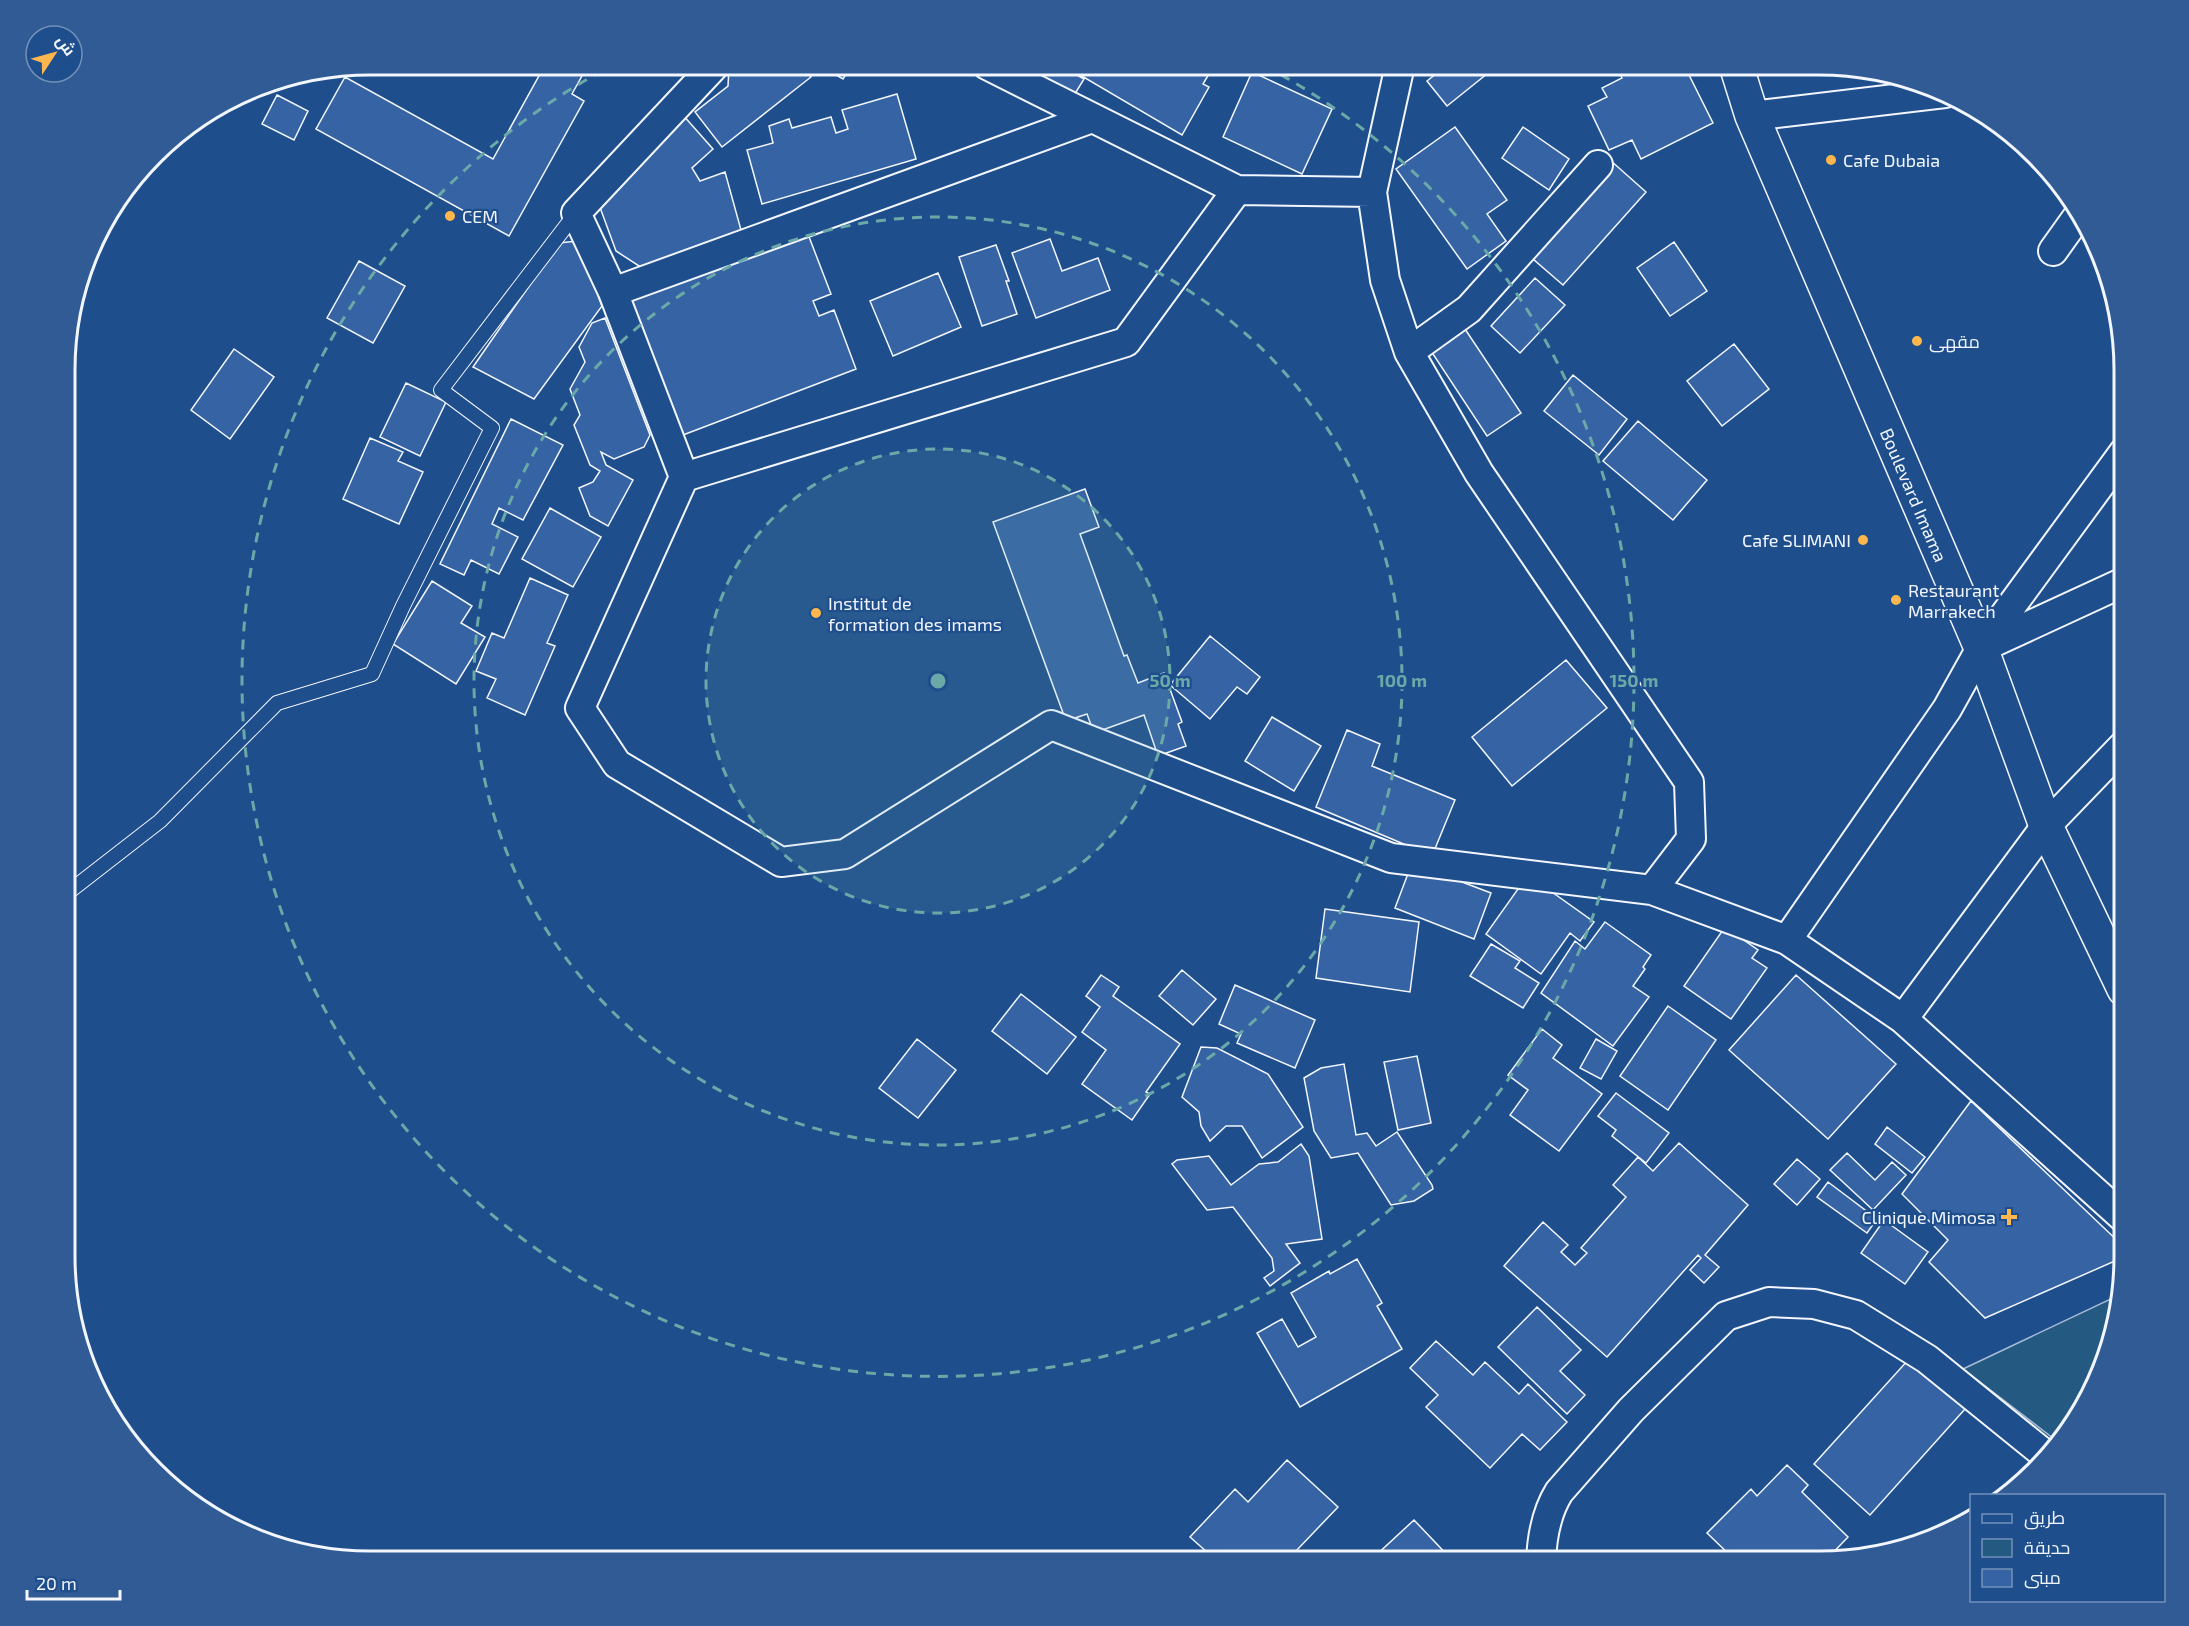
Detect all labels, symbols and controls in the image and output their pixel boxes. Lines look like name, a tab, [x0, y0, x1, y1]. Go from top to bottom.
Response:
north arrow	[24, 24, 84, 84]
text: ش	[52, 31, 80, 59]
place label: Cafe Dubaia	[1843, 149, 1940, 171]
marker: Cafe Dubaia	[1824, 153, 1838, 167]
place label: CEM	[462, 205, 498, 227]
marker: CEM	[443, 209, 457, 223]
place label: مقهى	[1929, 330, 1980, 353]
marker: مقهى	[1910, 334, 1924, 348]
street label: Boulevard Imama	[1876, 425, 1952, 565]
place label: Cafe SLIMANI	[1742, 529, 1851, 551]
marker: Cafe SLIMANI	[1856, 533, 1870, 547]
place label: Restaurant Marrakech	[1908, 579, 1999, 622]
place label: Institut de formation des imams	[828, 592, 1002, 635]
marker: Restaurant Marrakech	[1889, 593, 1903, 607]
marker: Institut de formation des imams	[809, 606, 823, 620]
text: 50 m	[1149, 669, 1191, 691]
text: 100 m	[1377, 669, 1427, 691]
text: 150 m	[1610, 669, 1658, 691]
centre of rings	[928, 671, 948, 691]
place label: Clinique Mimosa	[1862, 1206, 1996, 1228]
marker: Clinique Mimosa	[2000, 1208, 2018, 1226]
legend	[1970, 1494, 2165, 1602]
text: طريق	[2024, 1506, 2065, 1530]
text: حديقة	[2024, 1536, 2070, 1558]
scale bar	[27, 1563, 120, 1601]
text: مبنى	[2024, 1566, 2061, 1589]
text: 20 m	[36, 1572, 77, 1594]

